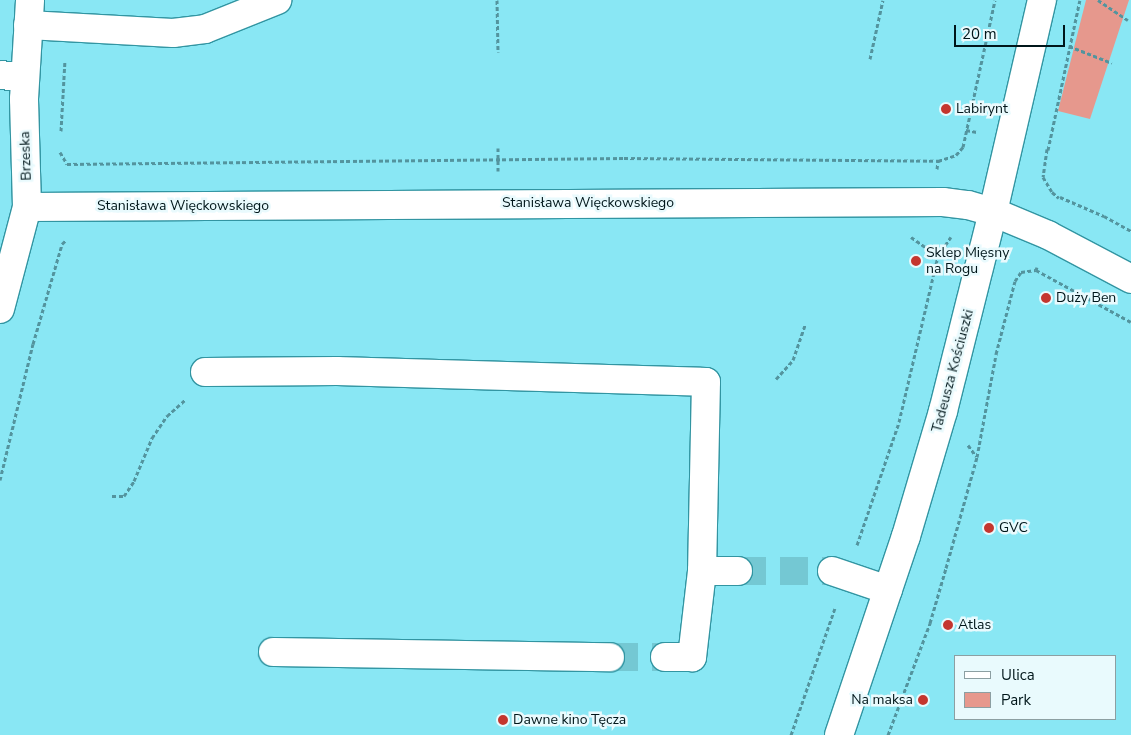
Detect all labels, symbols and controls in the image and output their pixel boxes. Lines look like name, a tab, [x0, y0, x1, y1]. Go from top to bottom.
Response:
scale bar	[956, 15, 1067, 47]
text: 20 m	[962, 24, 997, 44]
place label: Labirynt	[956, 101, 1008, 117]
marker: Labirynt	[940, 103, 952, 115]
street label: Brzeska	[17, 131, 35, 181]
street label: Stanisława Więckowskiego	[502, 195, 674, 211]
street label: Stanisława Więckowskiego	[97, 198, 269, 214]
place label: Sklep Mięsny na Rogu	[926, 245, 1009, 278]
marker: Sklep Mięsny na Rogu	[910, 255, 922, 267]
place label: Duży Ben	[1056, 290, 1116, 306]
marker: Duży Ben	[1040, 292, 1052, 304]
street label: Tadeusza Kościuszki	[929, 308, 977, 434]
place label: GVC	[999, 520, 1028, 536]
marker: GVC	[983, 522, 995, 534]
place label: Atlas	[958, 617, 991, 633]
marker: Atlas	[942, 619, 954, 631]
legend	[954, 655, 1116, 720]
text: Ulica	[1001, 665, 1035, 685]
text: Park	[1001, 690, 1031, 710]
place label: Na maksa	[851, 692, 913, 708]
marker: Na maksa	[917, 694, 929, 706]
place label: Dawne kino Tęcza	[513, 712, 626, 728]
marker: Dawne kino Tęcza	[497, 714, 509, 726]

